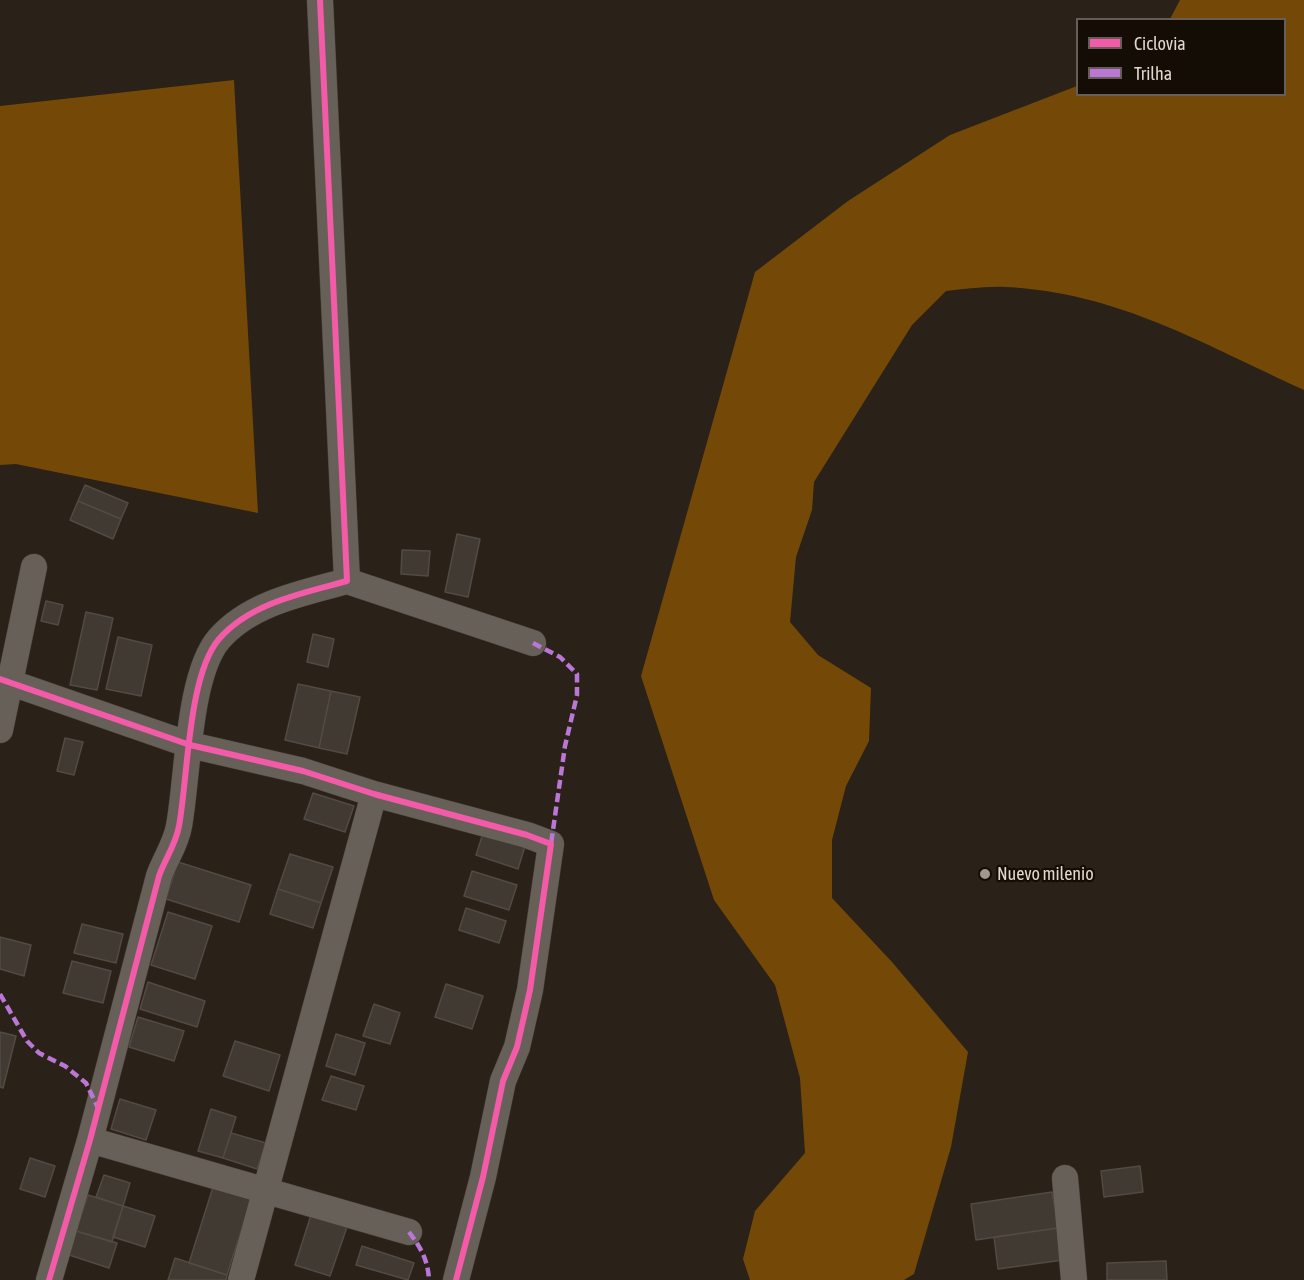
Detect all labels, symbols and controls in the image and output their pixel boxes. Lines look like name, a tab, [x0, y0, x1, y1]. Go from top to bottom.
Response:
legend	[1076, 18, 1286, 96]
text: Ciclovia	[1134, 33, 1186, 54]
text: Trilha	[1134, 63, 1172, 84]
place label: Nuevo milenio	[997, 863, 1094, 885]
marker: Nuevo milenio	[978, 867, 992, 881]

